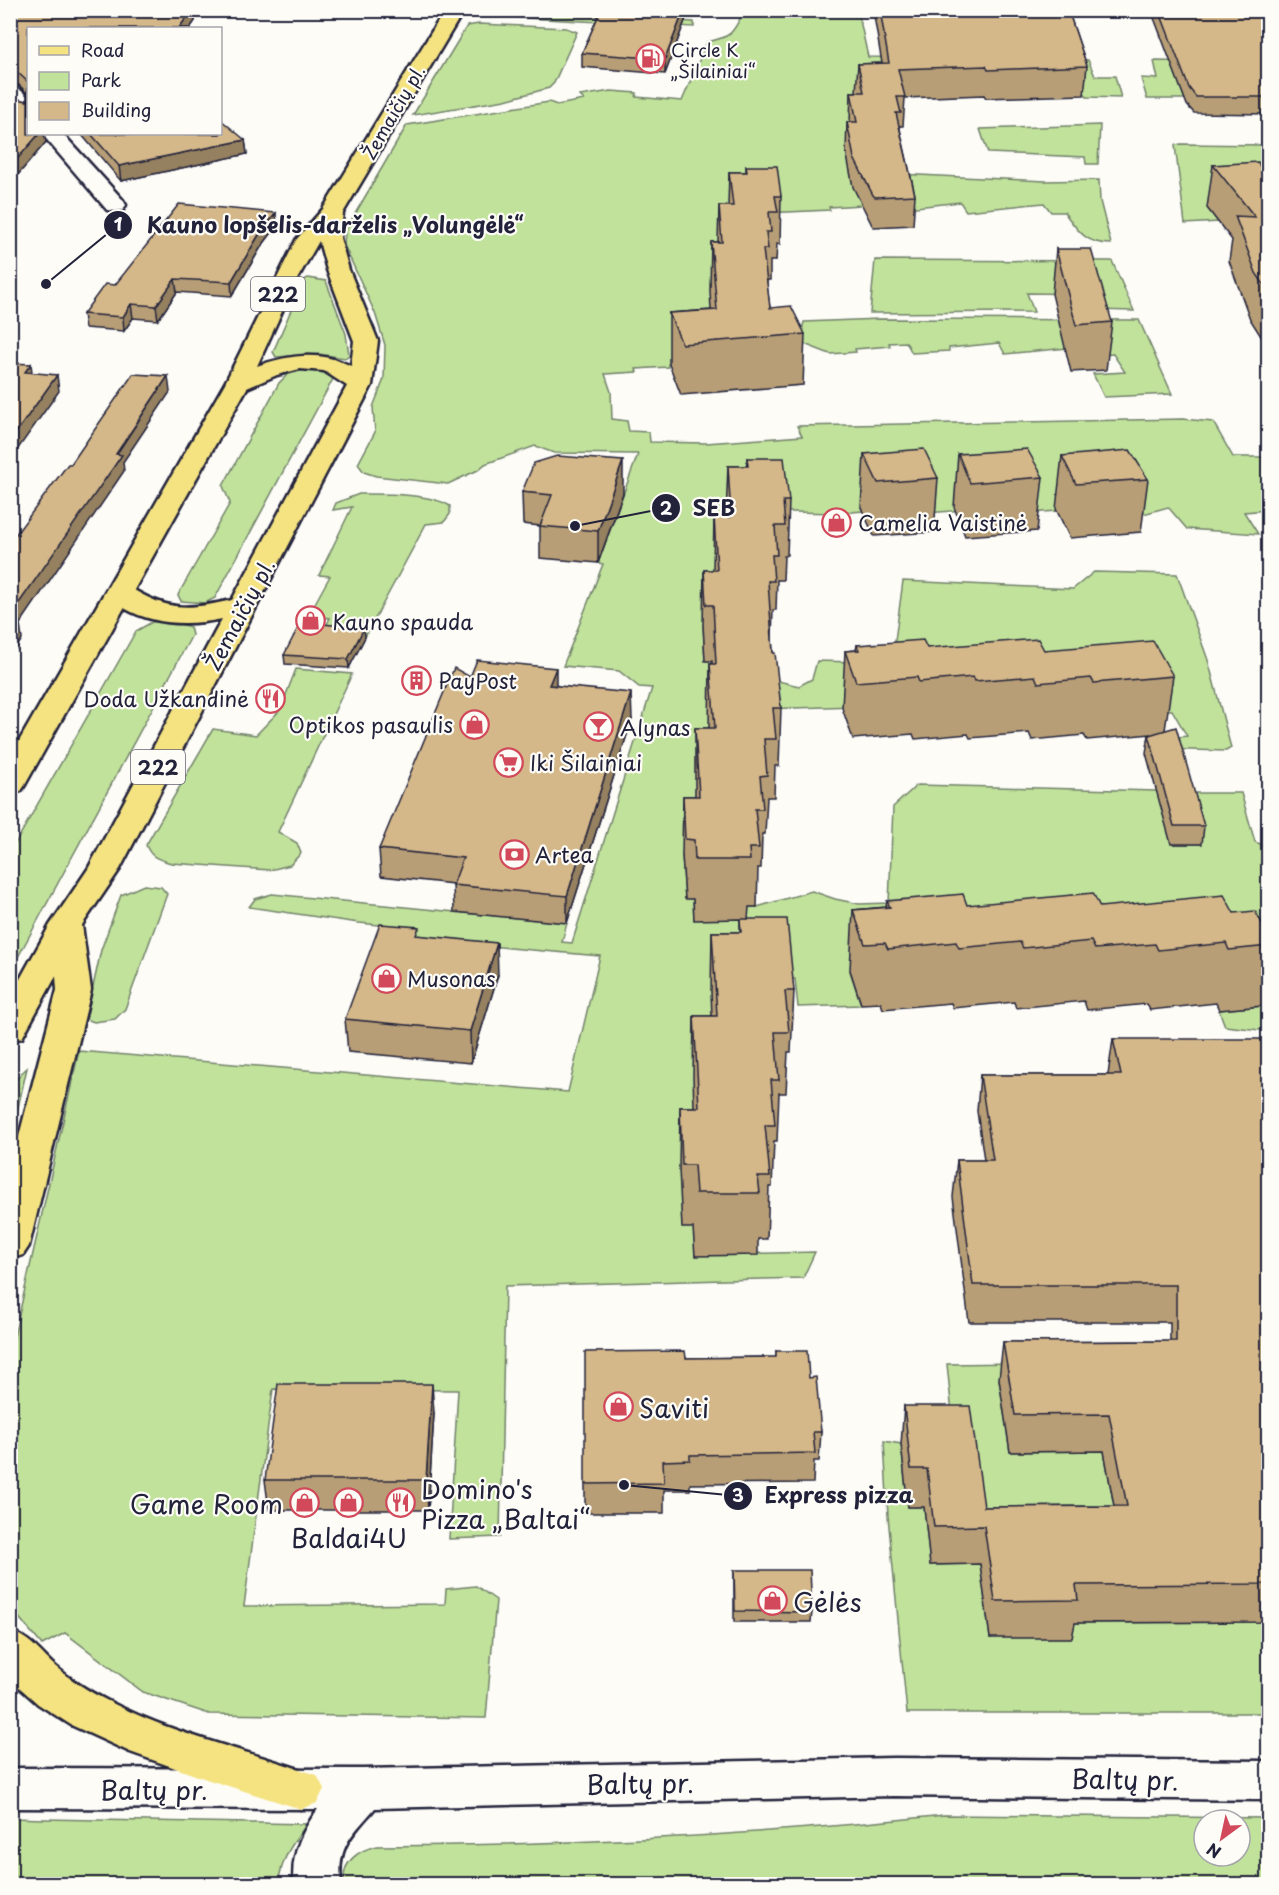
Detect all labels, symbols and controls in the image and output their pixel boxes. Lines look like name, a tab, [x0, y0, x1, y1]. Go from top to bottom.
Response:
legend	[27, 27, 222, 135]
text: Road	[81, 36, 125, 63]
place label: Circle K „Šilainiai“	[671, 36, 756, 84]
fuel station icon: Circle K „Šilainiai“	[634, 43, 666, 75]
street label: Žemaičių pl.	[355, 60, 431, 164]
text: Park	[81, 66, 121, 93]
text: Building	[81, 96, 151, 123]
callout: Kauno lopšelis-darželis „Volungėlė“	[103, 205, 536, 245]
text: Kauno lopšelis-darželis „Volungėlė“	[146, 207, 524, 240]
text: 1	[114, 210, 123, 237]
road number: 222	[251, 277, 305, 311]
callout: SEB	[651, 488, 748, 528]
text: SEB	[693, 490, 735, 523]
text: 2	[660, 494, 673, 521]
shop icon: Camelia Vaistinė	[821, 506, 853, 538]
place label: Camelia Vaistinė	[858, 506, 1028, 538]
street label: Žemaičių pl.	[196, 552, 282, 676]
shop icon: Kauno spauda	[295, 605, 327, 637]
place label: Kauno spauda	[332, 605, 473, 637]
building icon: PayPost	[401, 664, 433, 696]
place label: PayPost	[438, 664, 517, 696]
place label: Doda Užkandinė	[84, 682, 249, 714]
restaurant icon: Doda Užkandinė	[254, 682, 286, 714]
place label: Optikos pasaulis	[289, 708, 453, 740]
shop icon: Optikos pasaulis	[458, 708, 490, 740]
bar icon: Alynas	[583, 711, 615, 743]
place label: Alynas	[620, 711, 690, 743]
supermarket icon: Iki Šilainiai	[493, 746, 525, 778]
place label: Iki Šilainiai	[530, 746, 642, 778]
road number: 222	[131, 750, 185, 784]
bank icon: Artea	[498, 838, 530, 870]
place label: Artea	[535, 838, 594, 870]
shop icon: Musonas	[370, 962, 402, 994]
place label: Musonas	[407, 962, 496, 994]
place label: Saviti	[639, 1388, 709, 1427]
shop icon: Saviti	[602, 1391, 634, 1423]
place label: Domino's Pizza „Baltai“	[421, 1469, 590, 1538]
callout: Express pizza	[723, 1476, 926, 1516]
text: Express pizza	[765, 1477, 914, 1510]
text: 3	[732, 1481, 744, 1508]
place label: Game Room	[130, 1484, 283, 1523]
shop icon: Game Room	[288, 1487, 320, 1519]
shop icon: Baldai4U	[333, 1487, 365, 1519]
restaurant icon: Domino's Pizza „Baltai“	[384, 1487, 416, 1519]
place label: Baldai4U	[291, 1518, 407, 1557]
place label: Gėlės	[793, 1582, 862, 1621]
shop icon: Gėlės	[756, 1585, 788, 1617]
street label: Baltų pr.	[1071, 1759, 1179, 1799]
street label: Baltų pr.	[586, 1763, 694, 1803]
street label: Baltų pr.	[100, 1770, 208, 1809]
north arrow	[1192, 1808, 1252, 1868]
text: N	[1201, 1838, 1225, 1865]

